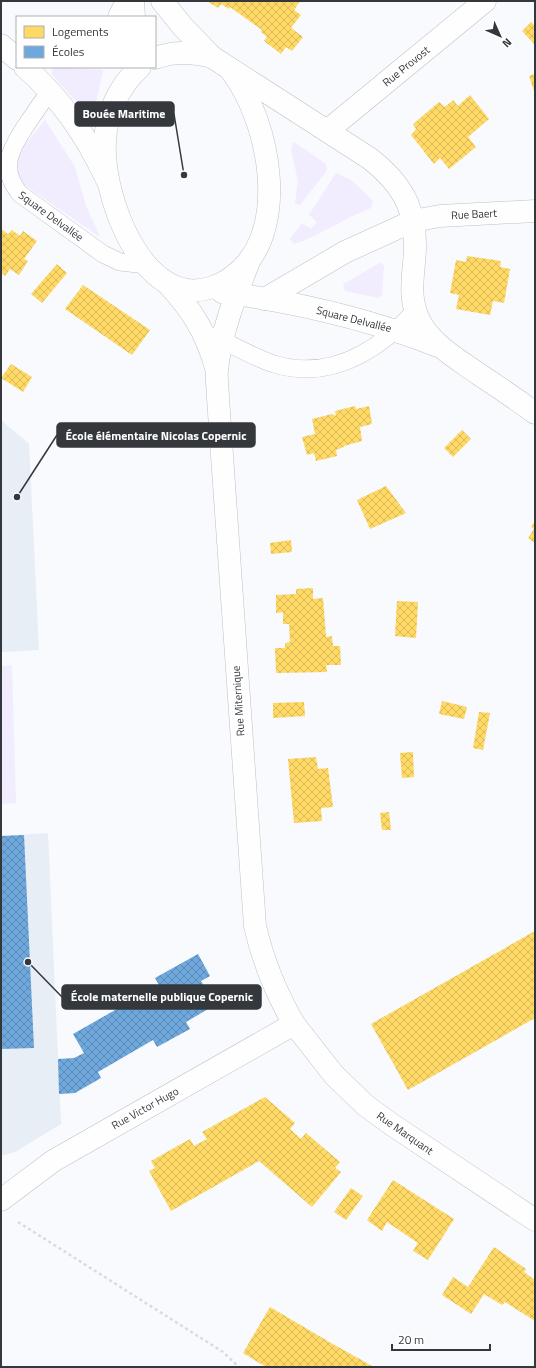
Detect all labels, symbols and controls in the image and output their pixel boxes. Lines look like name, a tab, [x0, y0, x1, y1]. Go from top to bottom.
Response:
legend	[16, 16, 156, 68]
north arrow	[480, 16, 520, 56]
text: Logements	[52, 22, 109, 41]
text: N	[499, 35, 515, 51]
text: Écoles	[52, 42, 85, 61]
street label: Rue Provost	[379, 42, 433, 90]
callout: Bouée Maritime	[75, 102, 174, 126]
text: Bouée Maritime	[83, 104, 165, 123]
street label: Square Delvallée	[15, 187, 87, 245]
street label: Rue Baert	[451, 205, 498, 223]
street label: Square Delvallée	[315, 302, 394, 336]
callout: École élémentaire Nicolas Copernic	[57, 423, 255, 447]
text: École élémentaire Nicolas Copernic	[65, 426, 247, 445]
street label: Rue Miternique	[228, 665, 248, 737]
callout: École maternelle publique Copernic	[62, 985, 261, 1009]
text: École maternelle publique Copernic	[71, 987, 253, 1006]
street label: Rue Victor Hugo	[108, 1083, 182, 1133]
street label: Rue Marquant	[373, 1108, 437, 1159]
scale bar	[392, 1326, 490, 1352]
text: 20 m	[398, 1330, 424, 1349]

